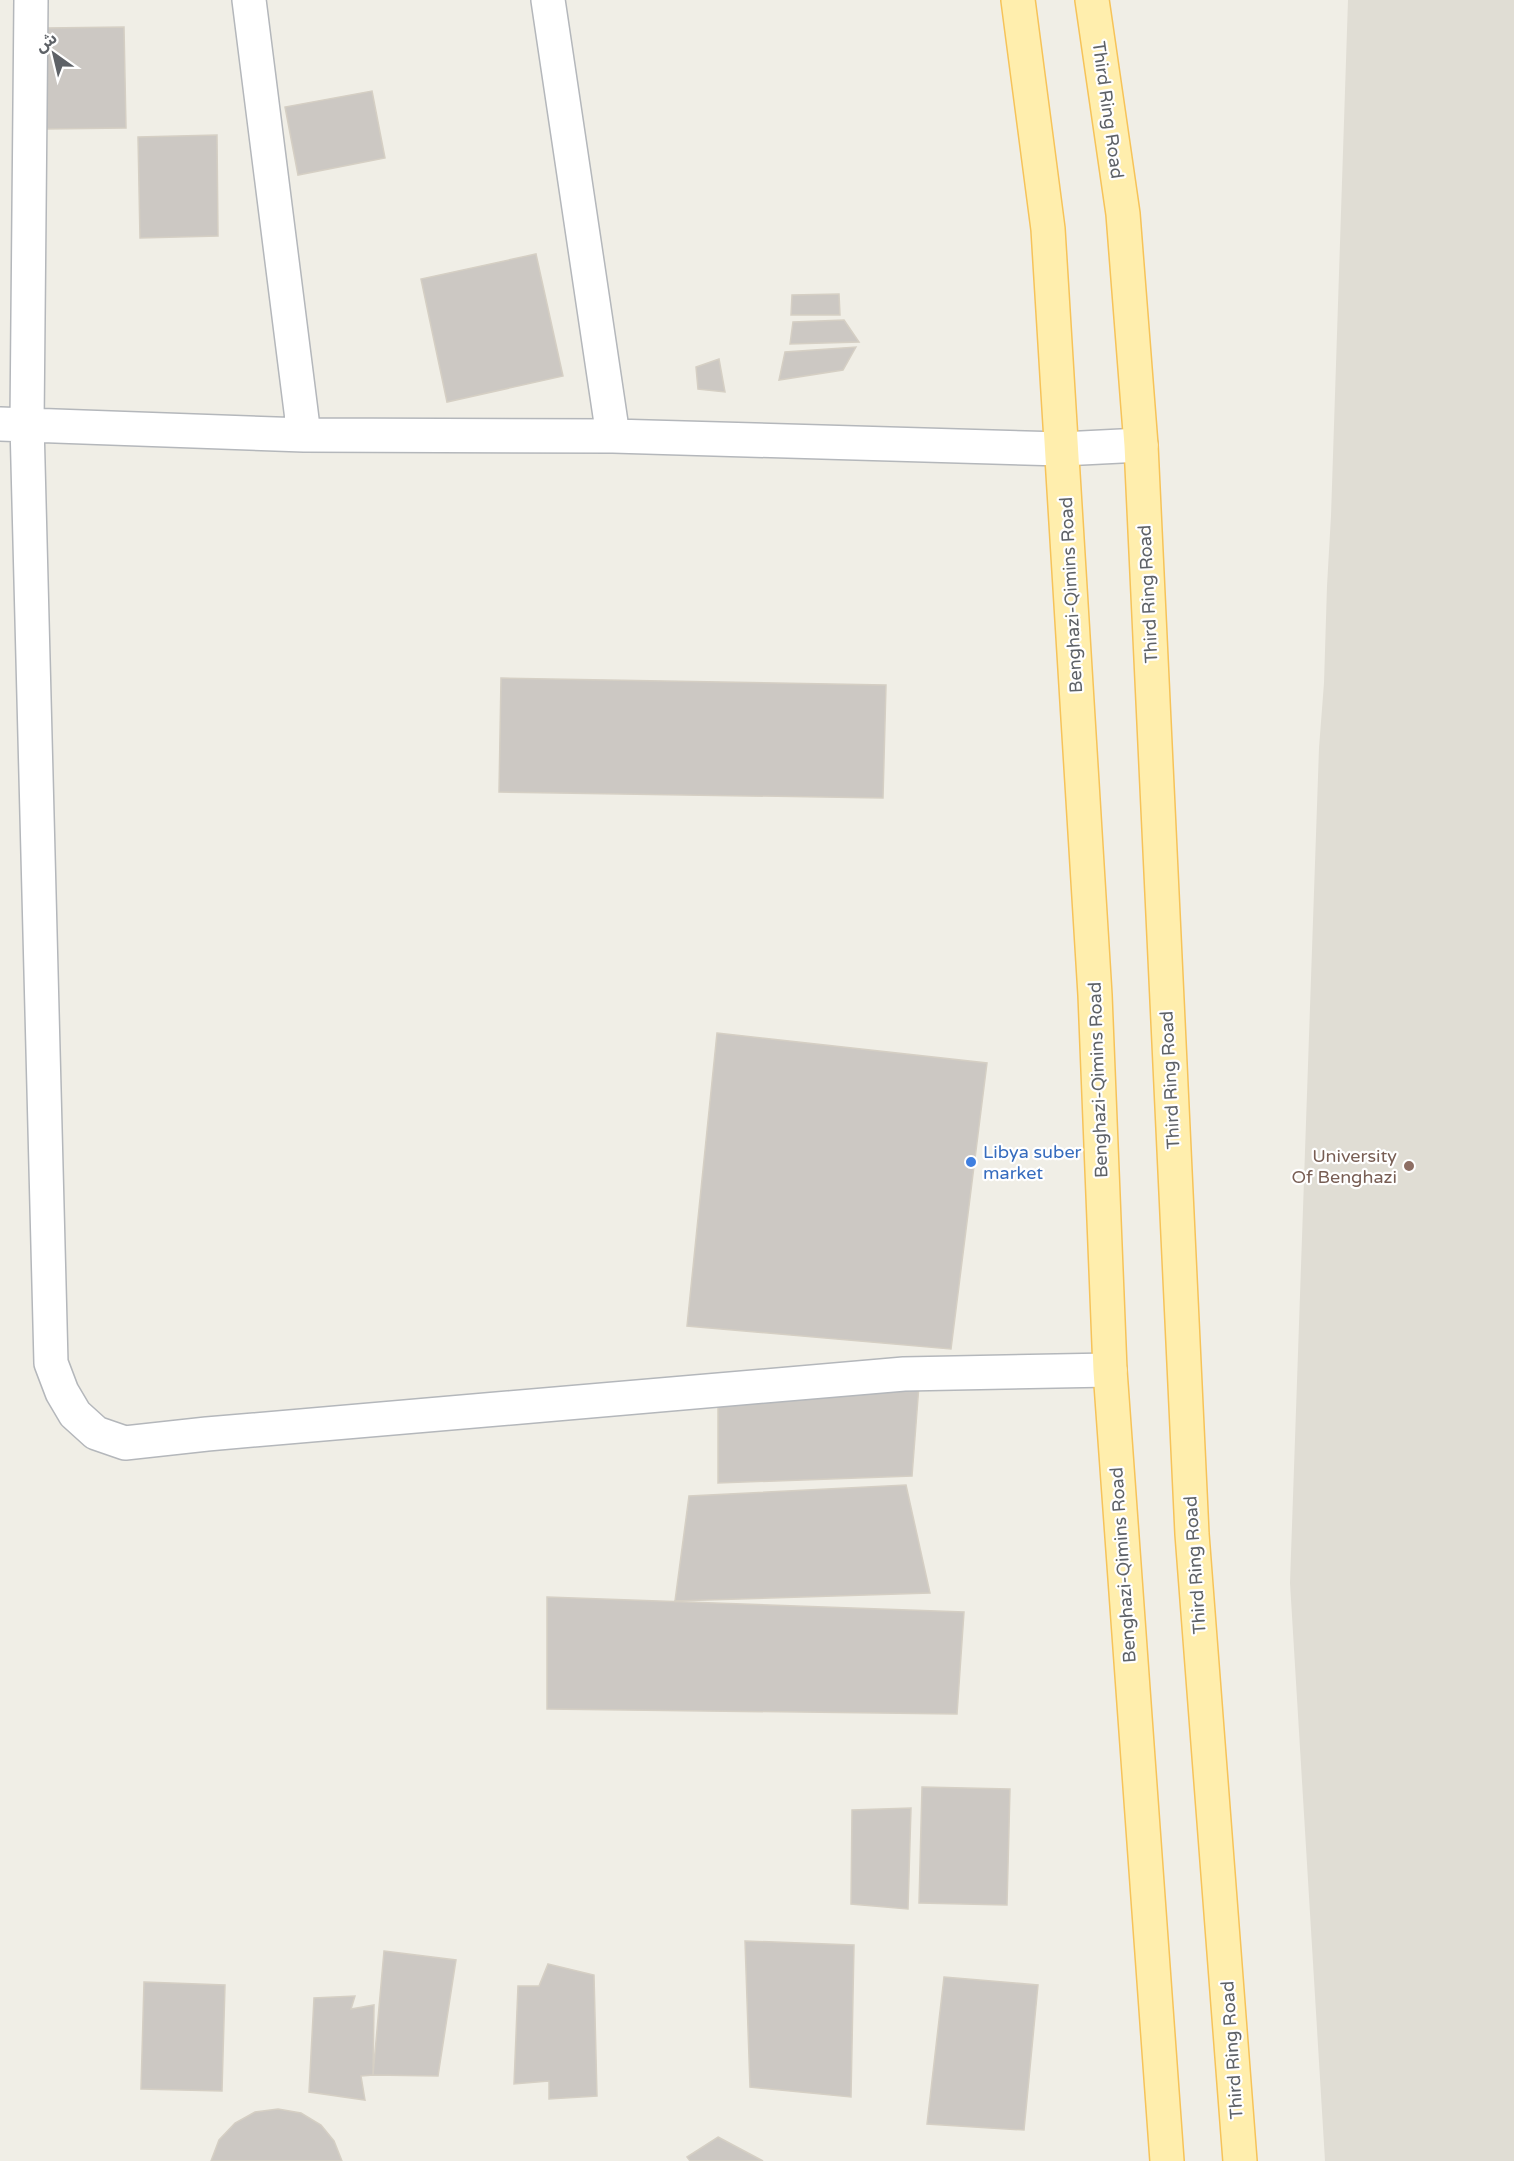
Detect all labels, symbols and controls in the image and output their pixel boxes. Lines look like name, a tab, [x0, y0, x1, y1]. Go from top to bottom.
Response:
north arrow	[24, 24, 84, 84]
text: ش	[31, 28, 61, 57]
street label: Third Ring Road	[1087, 40, 1129, 180]
street label: Benghazi-Qimins Road	[1055, 496, 1087, 694]
street label: Third Ring Road	[1133, 524, 1163, 664]
street label: Benghazi-Qimins Road	[1084, 982, 1112, 1178]
street label: Third Ring Road	[1155, 1010, 1185, 1150]
place label: Libya suber market	[983, 1141, 1082, 1184]
place label: University Of Benghazi	[1291, 1145, 1397, 1188]
marker: Libya suber market	[964, 1155, 978, 1169]
marker: University Of Benghazi	[1402, 1159, 1416, 1173]
street label: Benghazi-Qimins Road	[1105, 1466, 1141, 1664]
street label: Third Ring Road	[1179, 1495, 1211, 1635]
street label: Third Ring Road	[1216, 1980, 1248, 2120]

